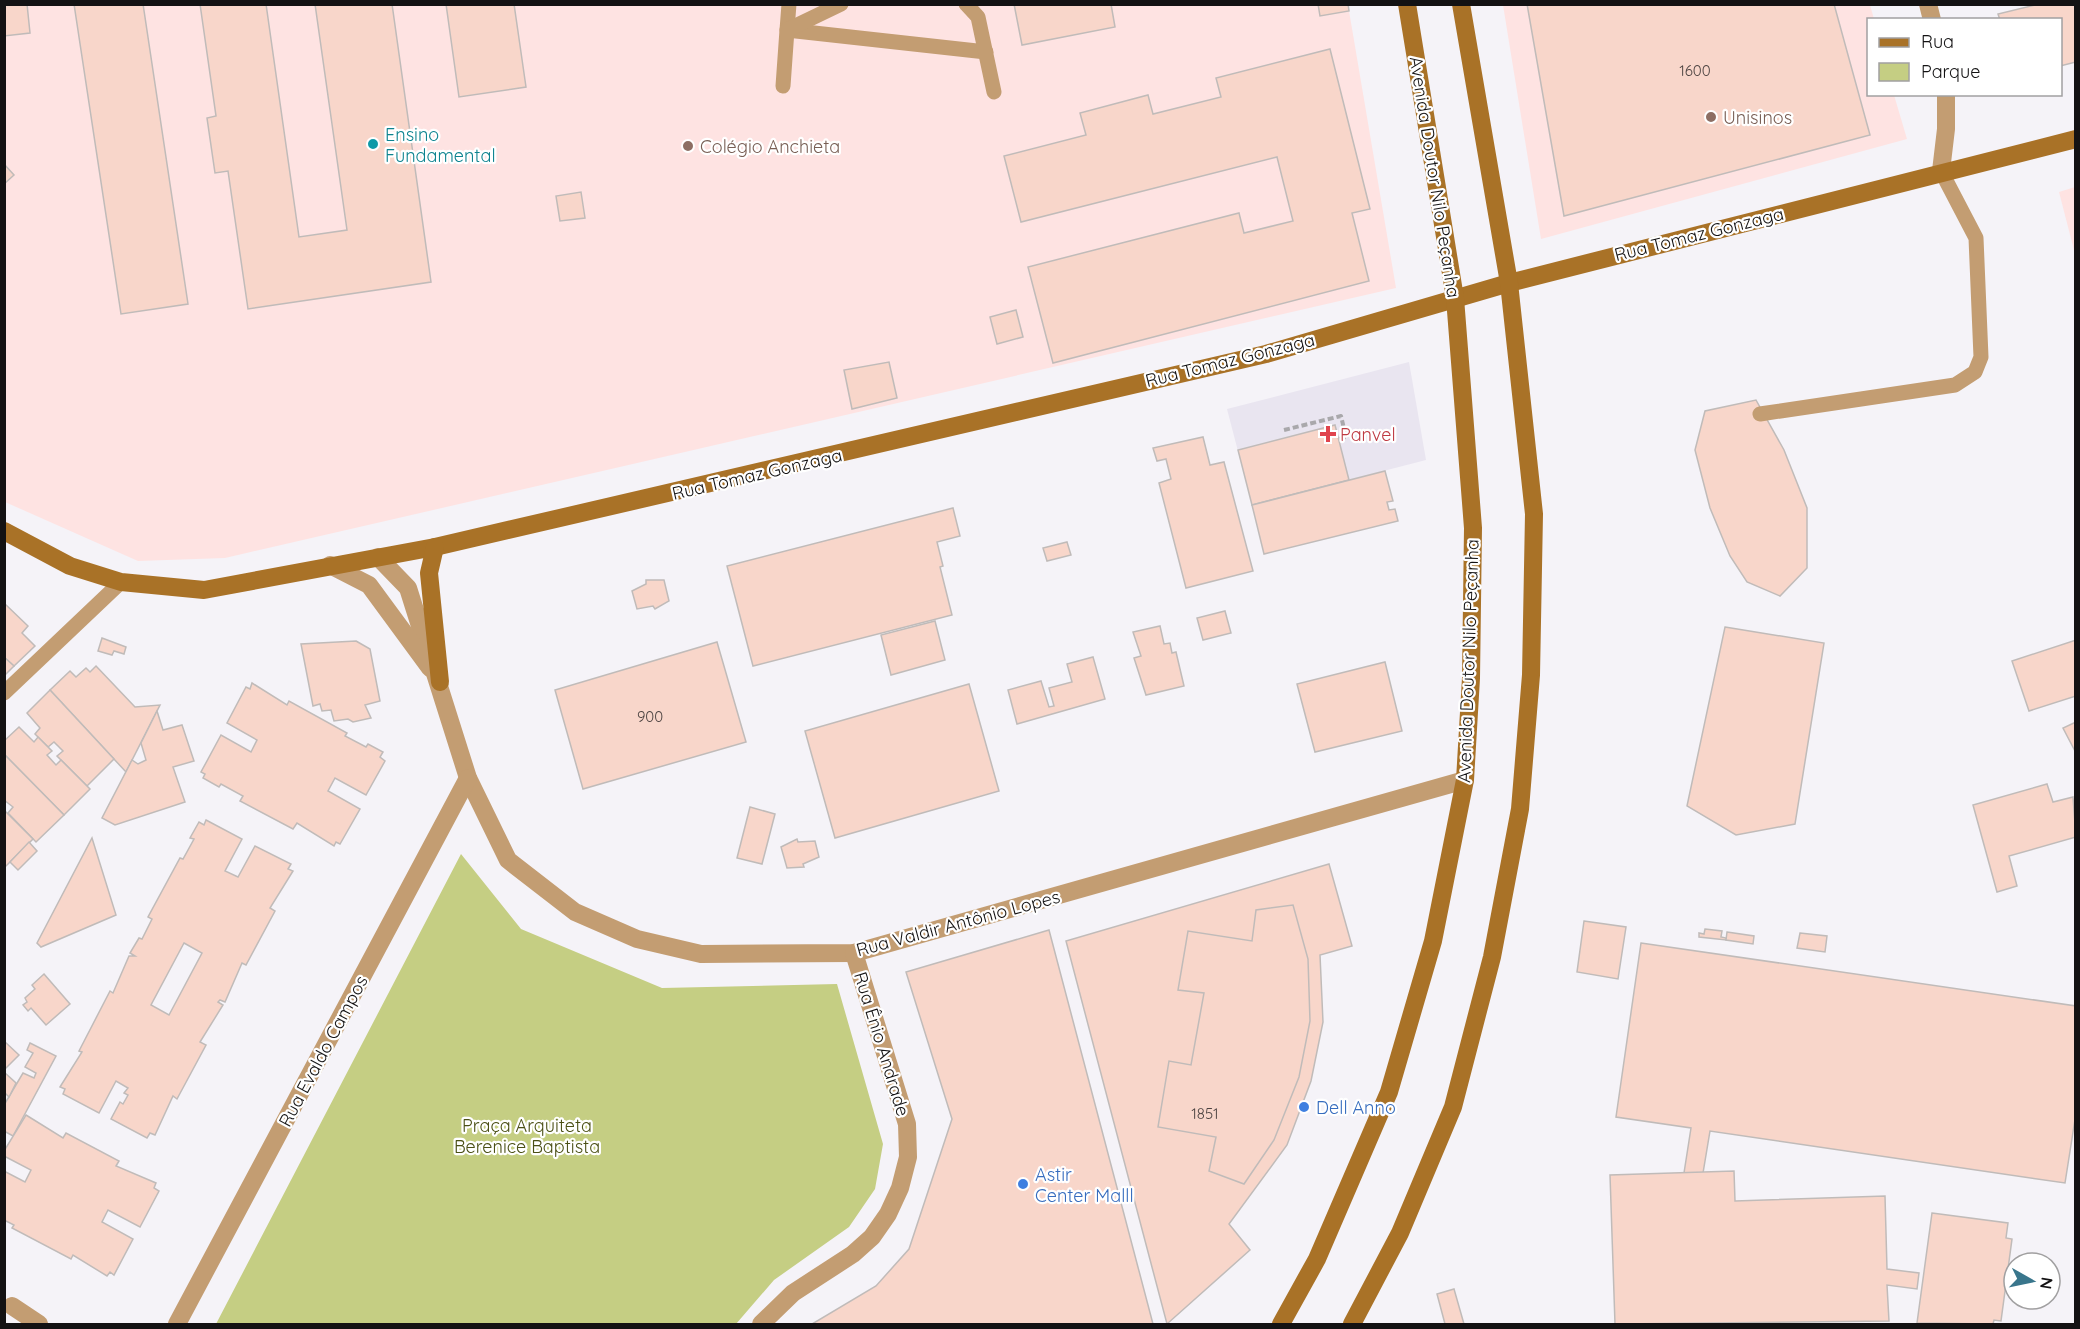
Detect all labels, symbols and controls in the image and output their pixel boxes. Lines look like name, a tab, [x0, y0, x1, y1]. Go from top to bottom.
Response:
legend	[1867, 18, 2062, 96]
text: Rua	[1921, 30, 1954, 53]
street label: Avenida Doutor Nilo Peçanha	[1405, 55, 1465, 299]
text: Parque	[1921, 60, 1980, 83]
house number: 1600	[1679, 61, 1711, 80]
place label: Unisinos	[1723, 106, 1792, 129]
marker: Unisinos	[1704, 110, 1718, 124]
place label: Ensino Fundamental	[385, 123, 496, 167]
place label: Colégio Anchieta	[700, 135, 840, 158]
marker: Ensino Fundamental	[366, 137, 380, 151]
marker: Colégio Anchieta	[681, 139, 695, 153]
street label: Rua Tomaz Gonzaga	[1612, 202, 1786, 266]
street label: Rua Tomaz Gonzaga	[1143, 328, 1317, 392]
place label: Panvel	[1340, 423, 1396, 446]
marker: Panvel	[1321, 427, 1335, 441]
street label: Rua Tomaz Gonzaga	[670, 443, 844, 505]
street label: Avenida Doutor Nilo Peçanha	[1452, 539, 1484, 783]
house number: 900	[637, 707, 663, 726]
street label: Rua Valdir Antônio Lopes	[854, 885, 1062, 961]
street label: Rua Ênio Andrade	[849, 969, 915, 1119]
street label: Rua Evaldo Campos	[273, 971, 373, 1131]
place label: Dell Anno	[1316, 1096, 1396, 1119]
marker: Dell Anno	[1297, 1100, 1311, 1114]
house number: 1851	[1191, 1104, 1219, 1123]
park label: Praça Arquiteta Berenice Baptista	[454, 1114, 600, 1158]
place label: Astir Center Malll	[1035, 1163, 1134, 1207]
marker: Astir Center Malll	[1016, 1177, 1030, 1191]
north arrow	[2002, 1251, 2062, 1311]
text: N	[2036, 1276, 2058, 1291]

